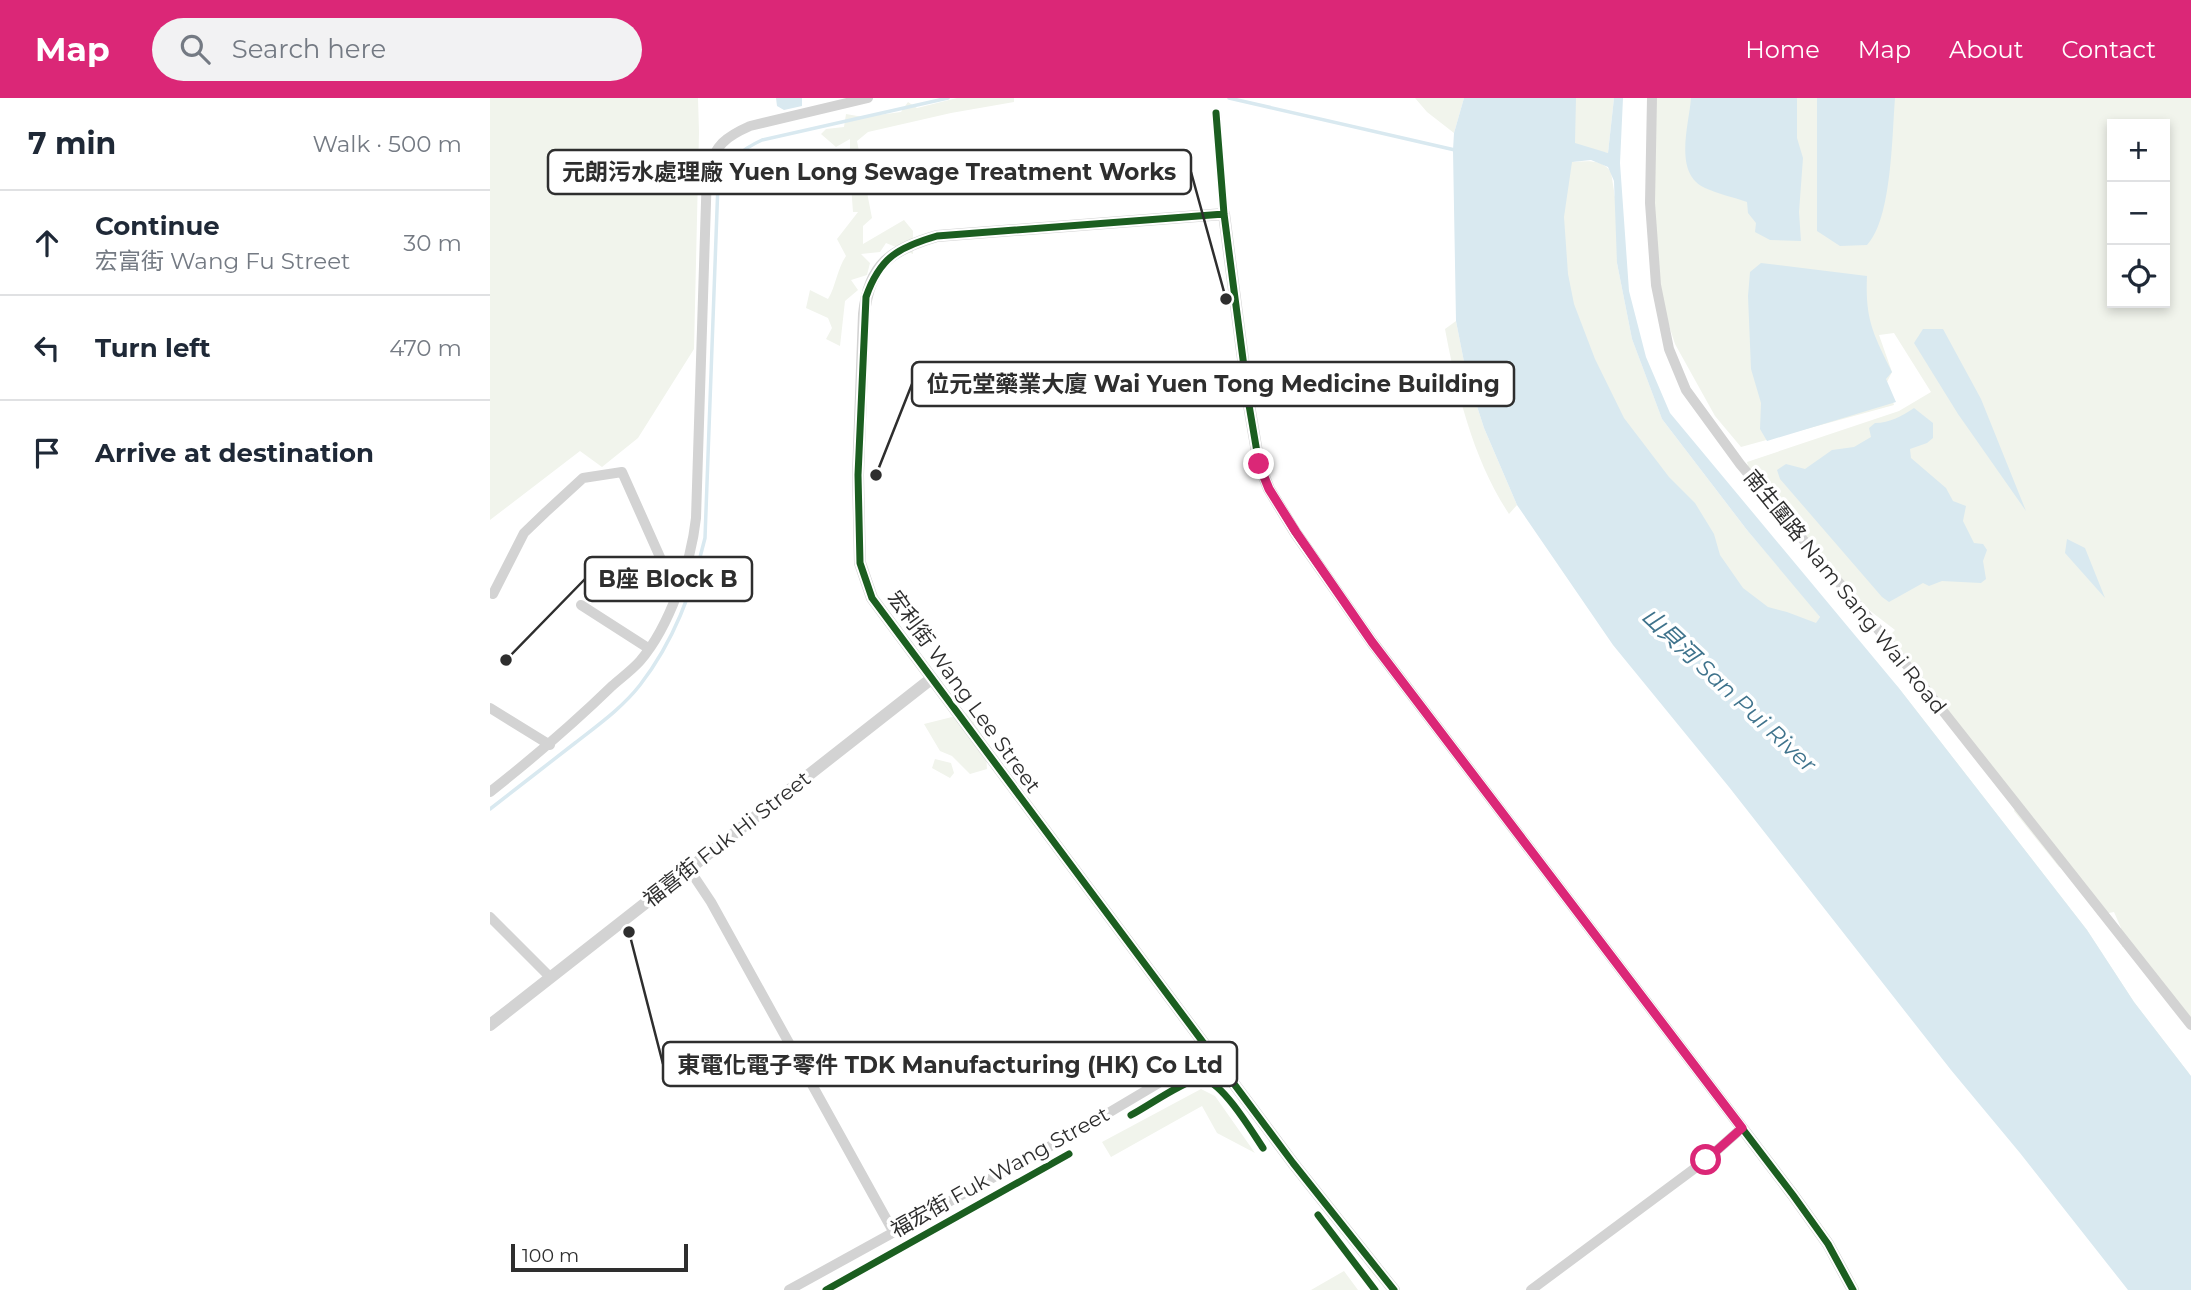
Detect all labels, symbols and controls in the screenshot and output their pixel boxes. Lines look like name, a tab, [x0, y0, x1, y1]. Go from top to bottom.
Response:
search box	[152, 18, 642, 81]
text: Map	[35, 29, 110, 69]
icon: search	[176, 30, 214, 68]
text: Search here	[232, 33, 386, 65]
text: Home	[1745, 35, 1820, 64]
text: Map	[1858, 35, 1911, 64]
text: About	[1949, 35, 2023, 64]
text: Contact	[2061, 35, 2156, 64]
map controls	[2107, 119, 2170, 308]
button: +	[2107, 119, 2170, 182]
text: 7 min	[28, 125, 116, 162]
text: Walk · 500 m	[312, 130, 462, 158]
callout: 元朗污水處理廠 Yuen Long Sewage Treatment Works	[548, 150, 1191, 194]
text: 元朗污水處理廠 Yuen Long Sewage Treatment Works	[562, 158, 1176, 186]
button: −	[2107, 182, 2170, 245]
text: Continue	[95, 210, 220, 242]
icon: ahead	[28, 224, 66, 262]
text: 30 m	[403, 229, 462, 257]
button: locate	[2107, 245, 2170, 308]
text: 宏富街 Wang Fu Street	[95, 247, 350, 275]
icon: left	[28, 329, 66, 367]
text: Turn left	[95, 332, 211, 364]
text: 470 m	[389, 334, 462, 362]
callout: 位元堂藥業大廈 Wai Yuen Tong Medicine Building	[912, 362, 1514, 406]
text: 位元堂藥業大廈 Wai Yuen Tong Medicine Building	[926, 370, 1500, 398]
icon: arrive	[28, 434, 66, 472]
text: Arrive at destination	[95, 437, 374, 469]
route end	[1243, 448, 1274, 479]
street label: 南生圍路 Nam Sang Wai Road	[1739, 465, 1952, 719]
callout: B座 Block B	[585, 557, 752, 601]
text: B座 Block B	[598, 565, 738, 593]
street label: 宏利街 Wang Lee Street	[883, 586, 1046, 798]
water label: 山貝河 San Pui River	[1636, 602, 1823, 779]
street label: 福喜街 Fuk Hi Street	[638, 766, 815, 912]
callout: 東電化電子零件 TDK Manufacturing (HK) Co Ltd	[663, 1042, 1237, 1086]
text: 東電化電子零件 TDK Manufacturing (HK) Co Ltd	[677, 1051, 1223, 1079]
street label: 福宏街 Fuk Wang Street	[886, 1101, 1113, 1242]
route start	[1690, 1144, 1721, 1175]
scale bar	[511, 1241, 688, 1273]
text: 100 m	[522, 1244, 579, 1267]

